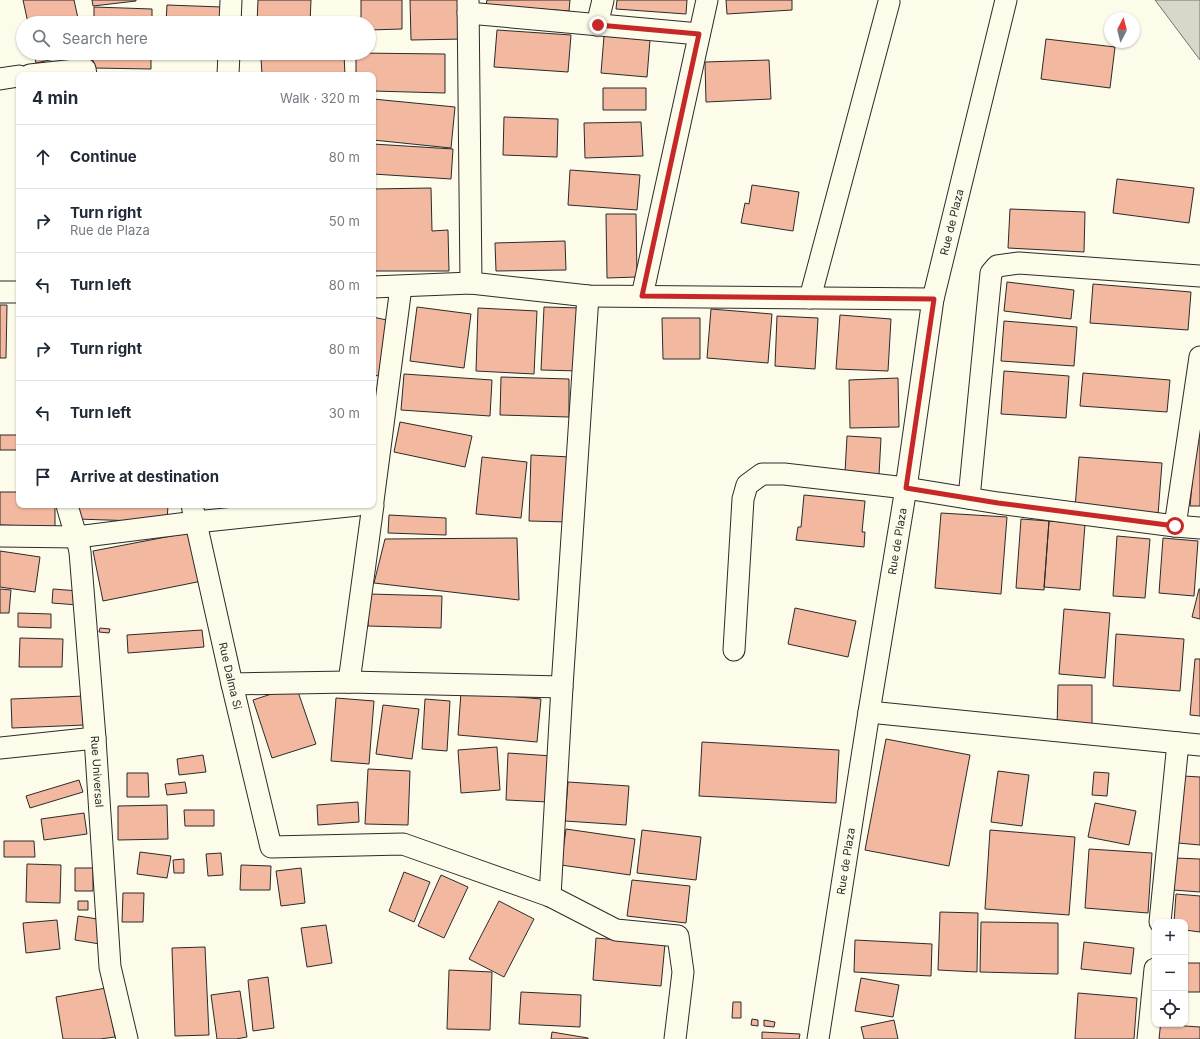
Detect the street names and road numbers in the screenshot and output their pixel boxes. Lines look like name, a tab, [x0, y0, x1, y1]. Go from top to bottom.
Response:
street label: Rue de Plaza	[937, 188, 967, 257]
street label: Rue de Plaza	[885, 507, 910, 576]
street label: Rue Dalma Si	[216, 641, 245, 711]
street label: Rue Universal	[88, 735, 107, 808]
street label: Rue de Plaza	[834, 827, 858, 896]

